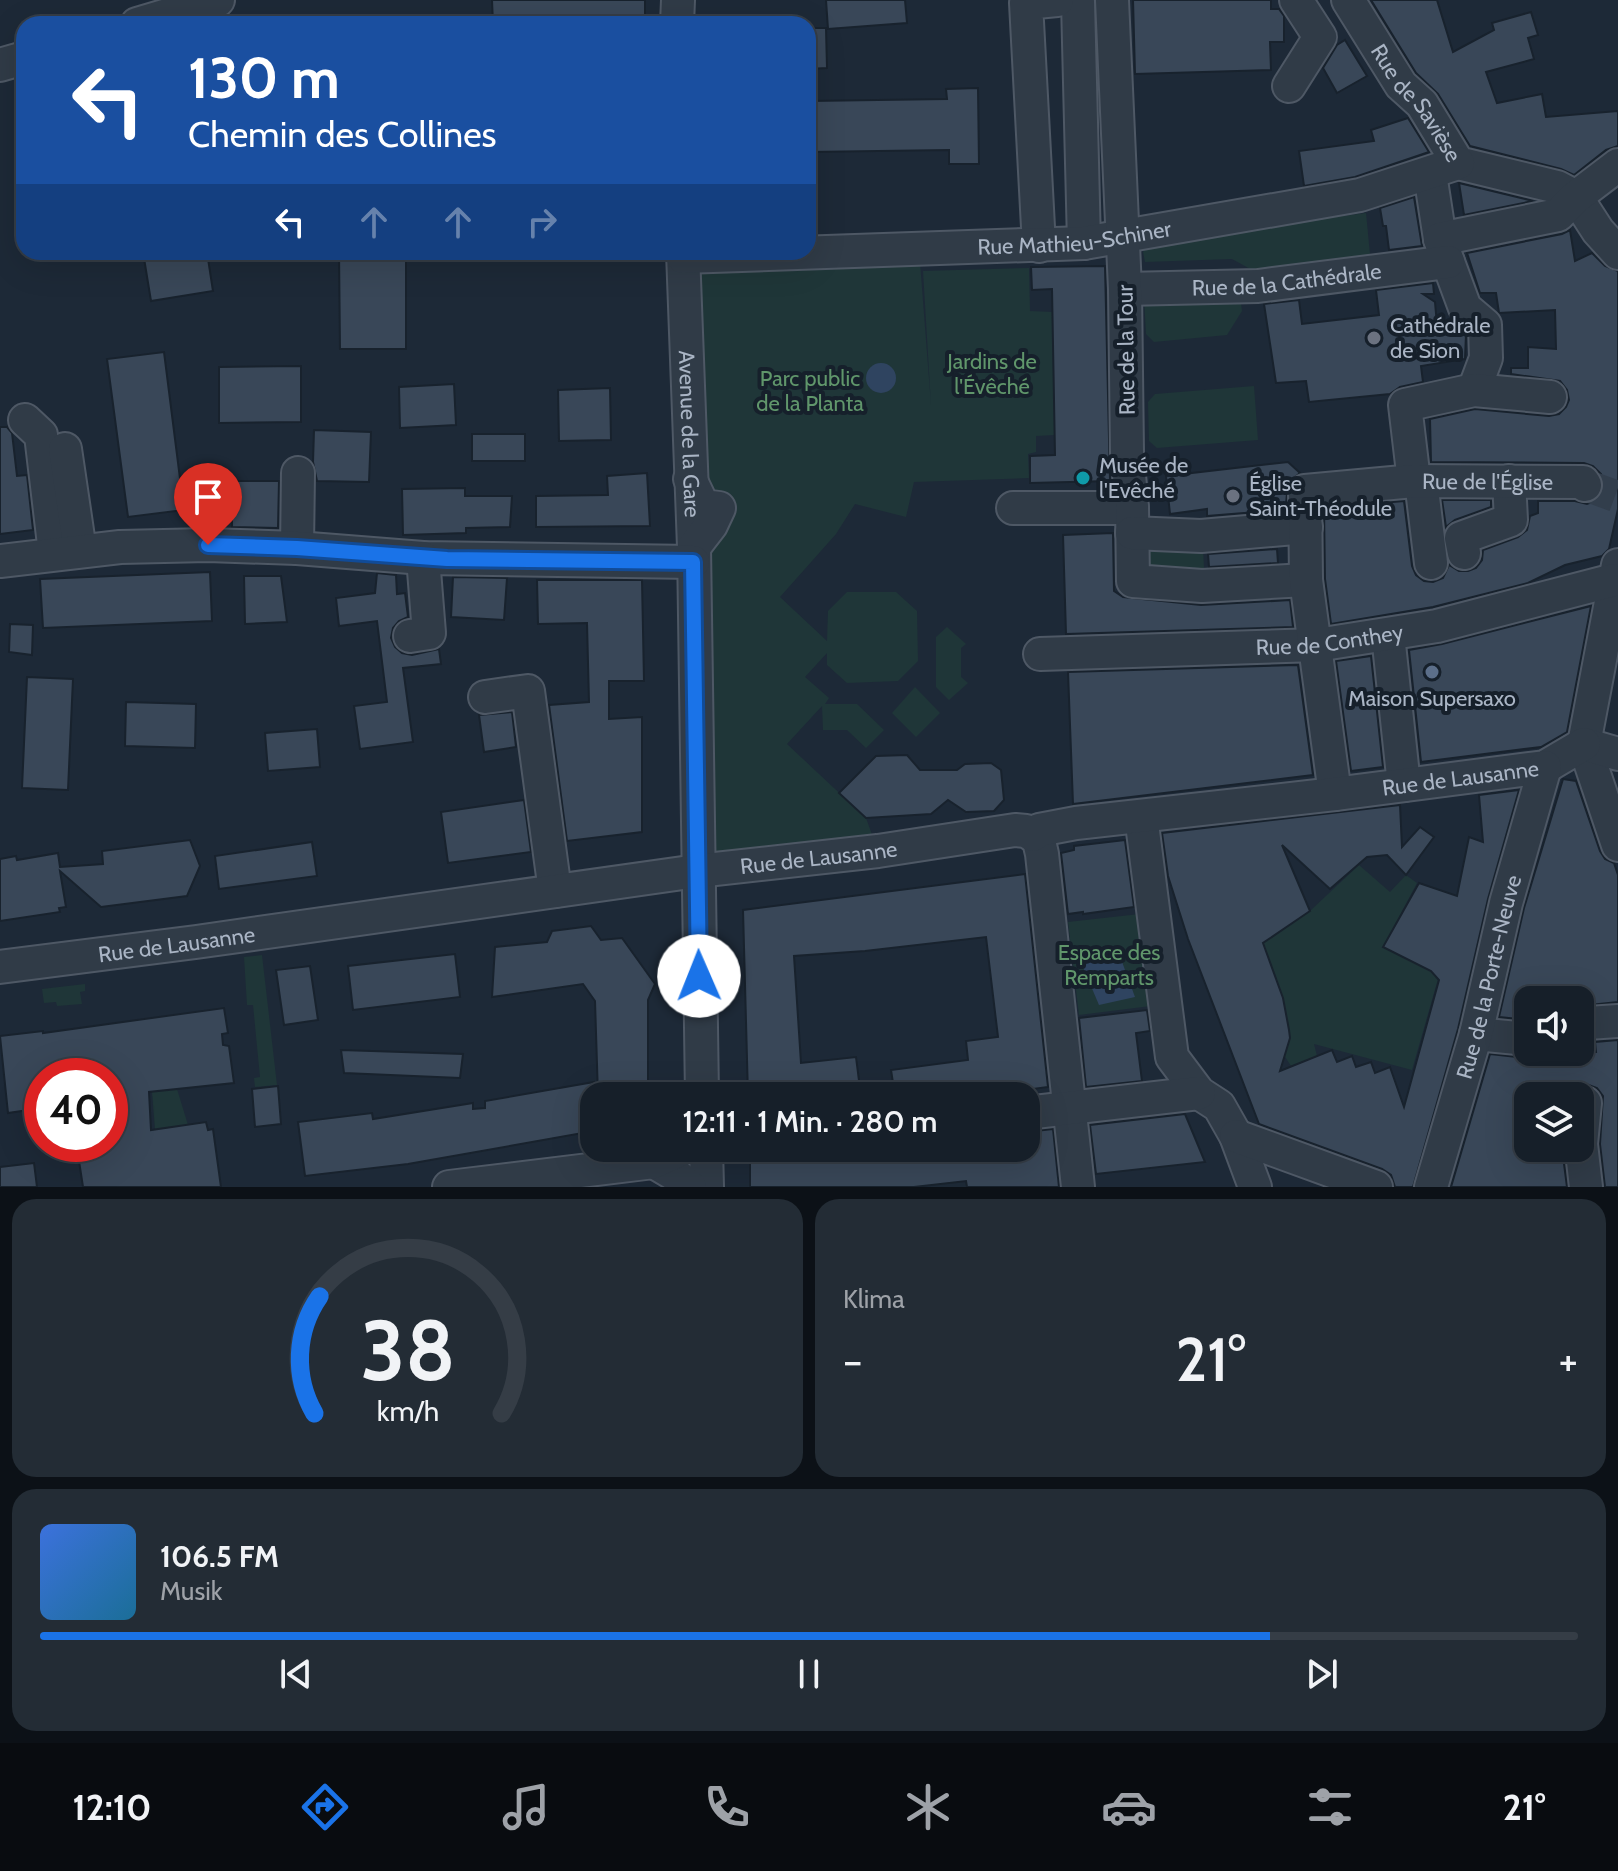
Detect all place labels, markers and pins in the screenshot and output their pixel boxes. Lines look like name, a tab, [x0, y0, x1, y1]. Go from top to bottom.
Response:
place label: Cathédrale de Sion	[1390, 312, 1490, 364]
marker: Cathédrale de Sion	[1365, 329, 1383, 347]
place label: Musée de l'Evêché	[1099, 452, 1188, 504]
pin	[174, 463, 242, 545]
marker: Musée de l'Evêché	[1074, 469, 1092, 487]
place label: Église Saint-Théodule	[1249, 470, 1392, 522]
marker: Église Saint-Théodule	[1224, 487, 1242, 505]
marker: Maison Supersaxo	[1423, 663, 1441, 681]
place label: Maison Supersaxo	[1348, 685, 1516, 712]

